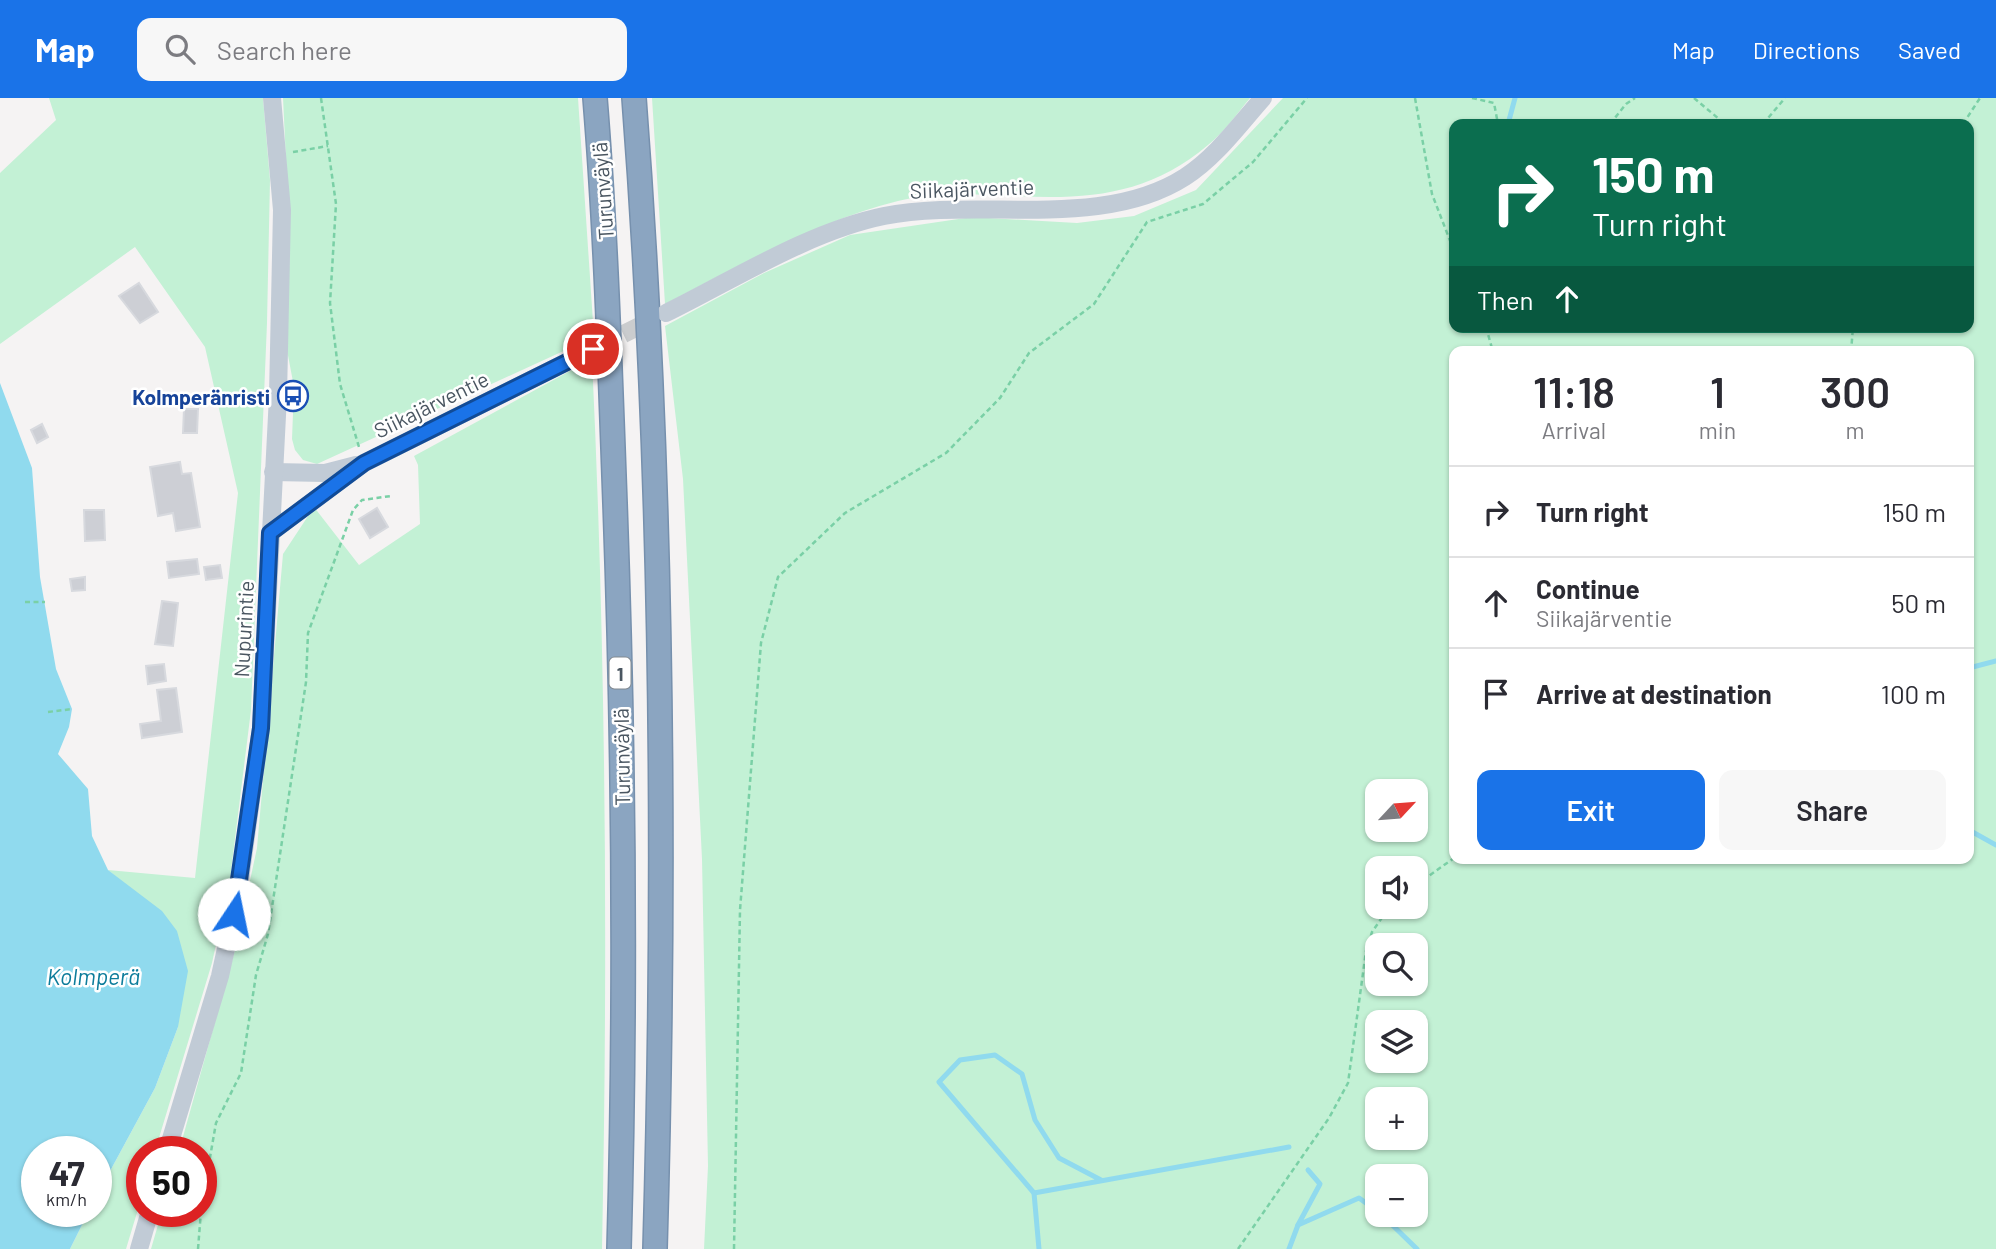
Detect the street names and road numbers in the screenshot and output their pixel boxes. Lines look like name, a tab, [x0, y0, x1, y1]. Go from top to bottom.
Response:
street label: Turunväylä	[586, 141, 618, 241]
street label: Siikajärventie	[909, 173, 1035, 203]
street label: Siikajärventie	[370, 365, 492, 443]
street label: Nupurintie	[228, 580, 258, 678]
road number: 1	[610, 658, 630, 688]
street label: Turunväylä	[608, 708, 634, 806]

